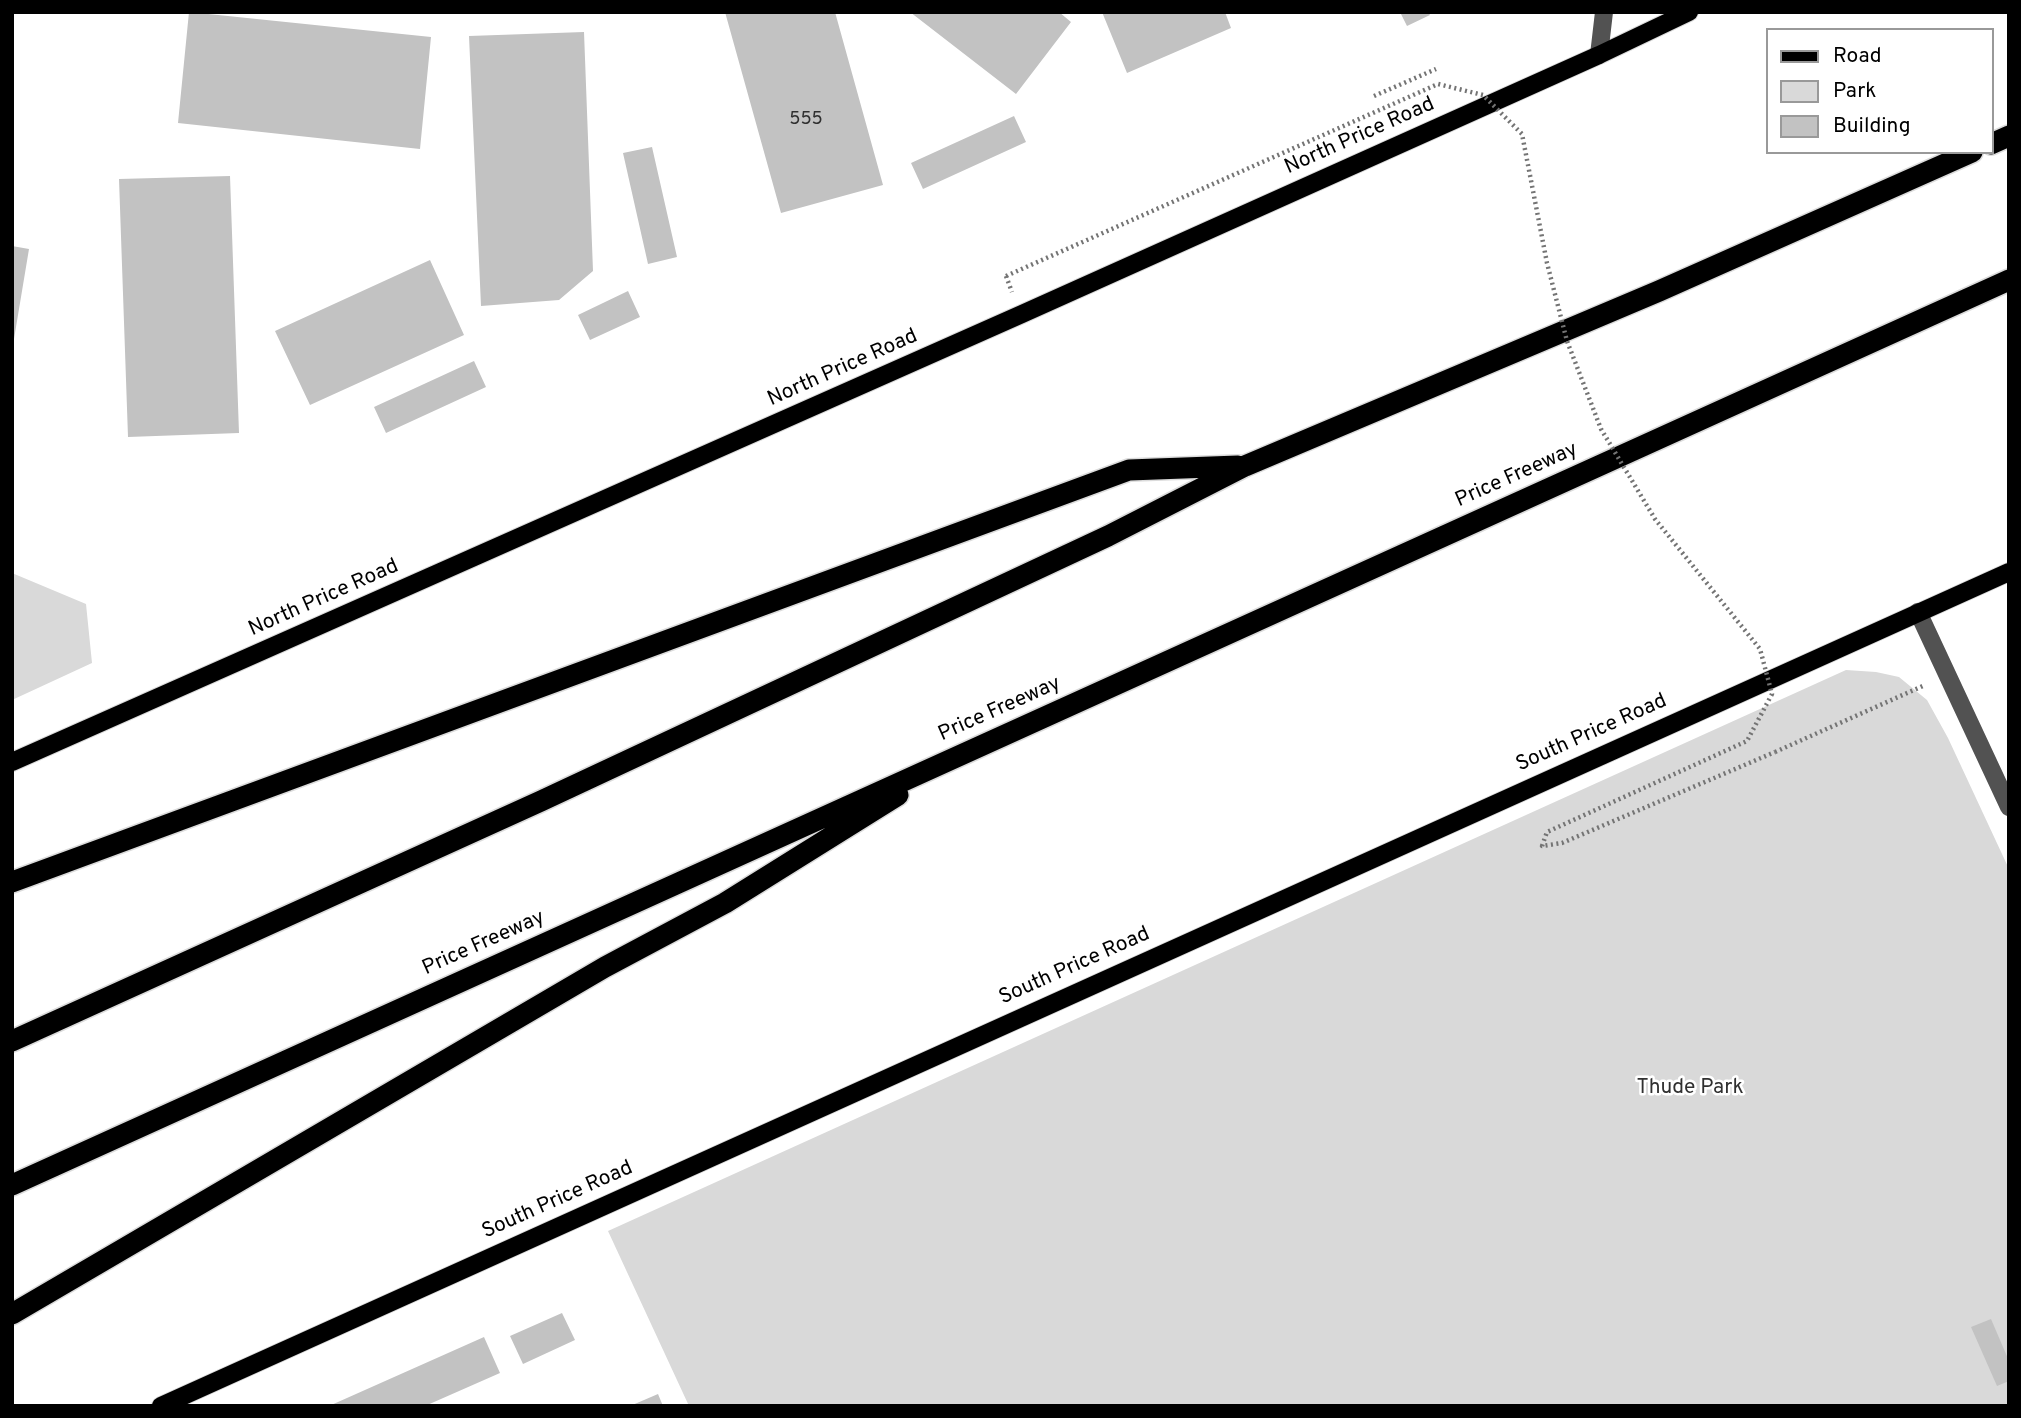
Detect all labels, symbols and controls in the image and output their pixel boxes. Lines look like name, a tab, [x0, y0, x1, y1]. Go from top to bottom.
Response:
legend	[1766, 28, 1993, 154]
text: Road	[1833, 43, 1882, 70]
text: Park	[1833, 78, 1876, 105]
street label: North Price Road	[1281, 93, 1439, 181]
house number: 555	[789, 109, 823, 131]
text: Building	[1833, 113, 1911, 140]
street label: North Price Road	[764, 325, 922, 413]
street label: Price Freeway	[1452, 438, 1582, 514]
street label: North Price Road	[245, 555, 403, 643]
street label: Price Freeway	[935, 672, 1065, 748]
street label: South Price Road	[1513, 690, 1671, 778]
street label: Price Freeway	[419, 906, 549, 982]
street label: South Price Road	[996, 923, 1154, 1011]
park label: Thude Park	[1636, 1076, 1744, 1102]
street label: South Price Road	[479, 1157, 637, 1245]

